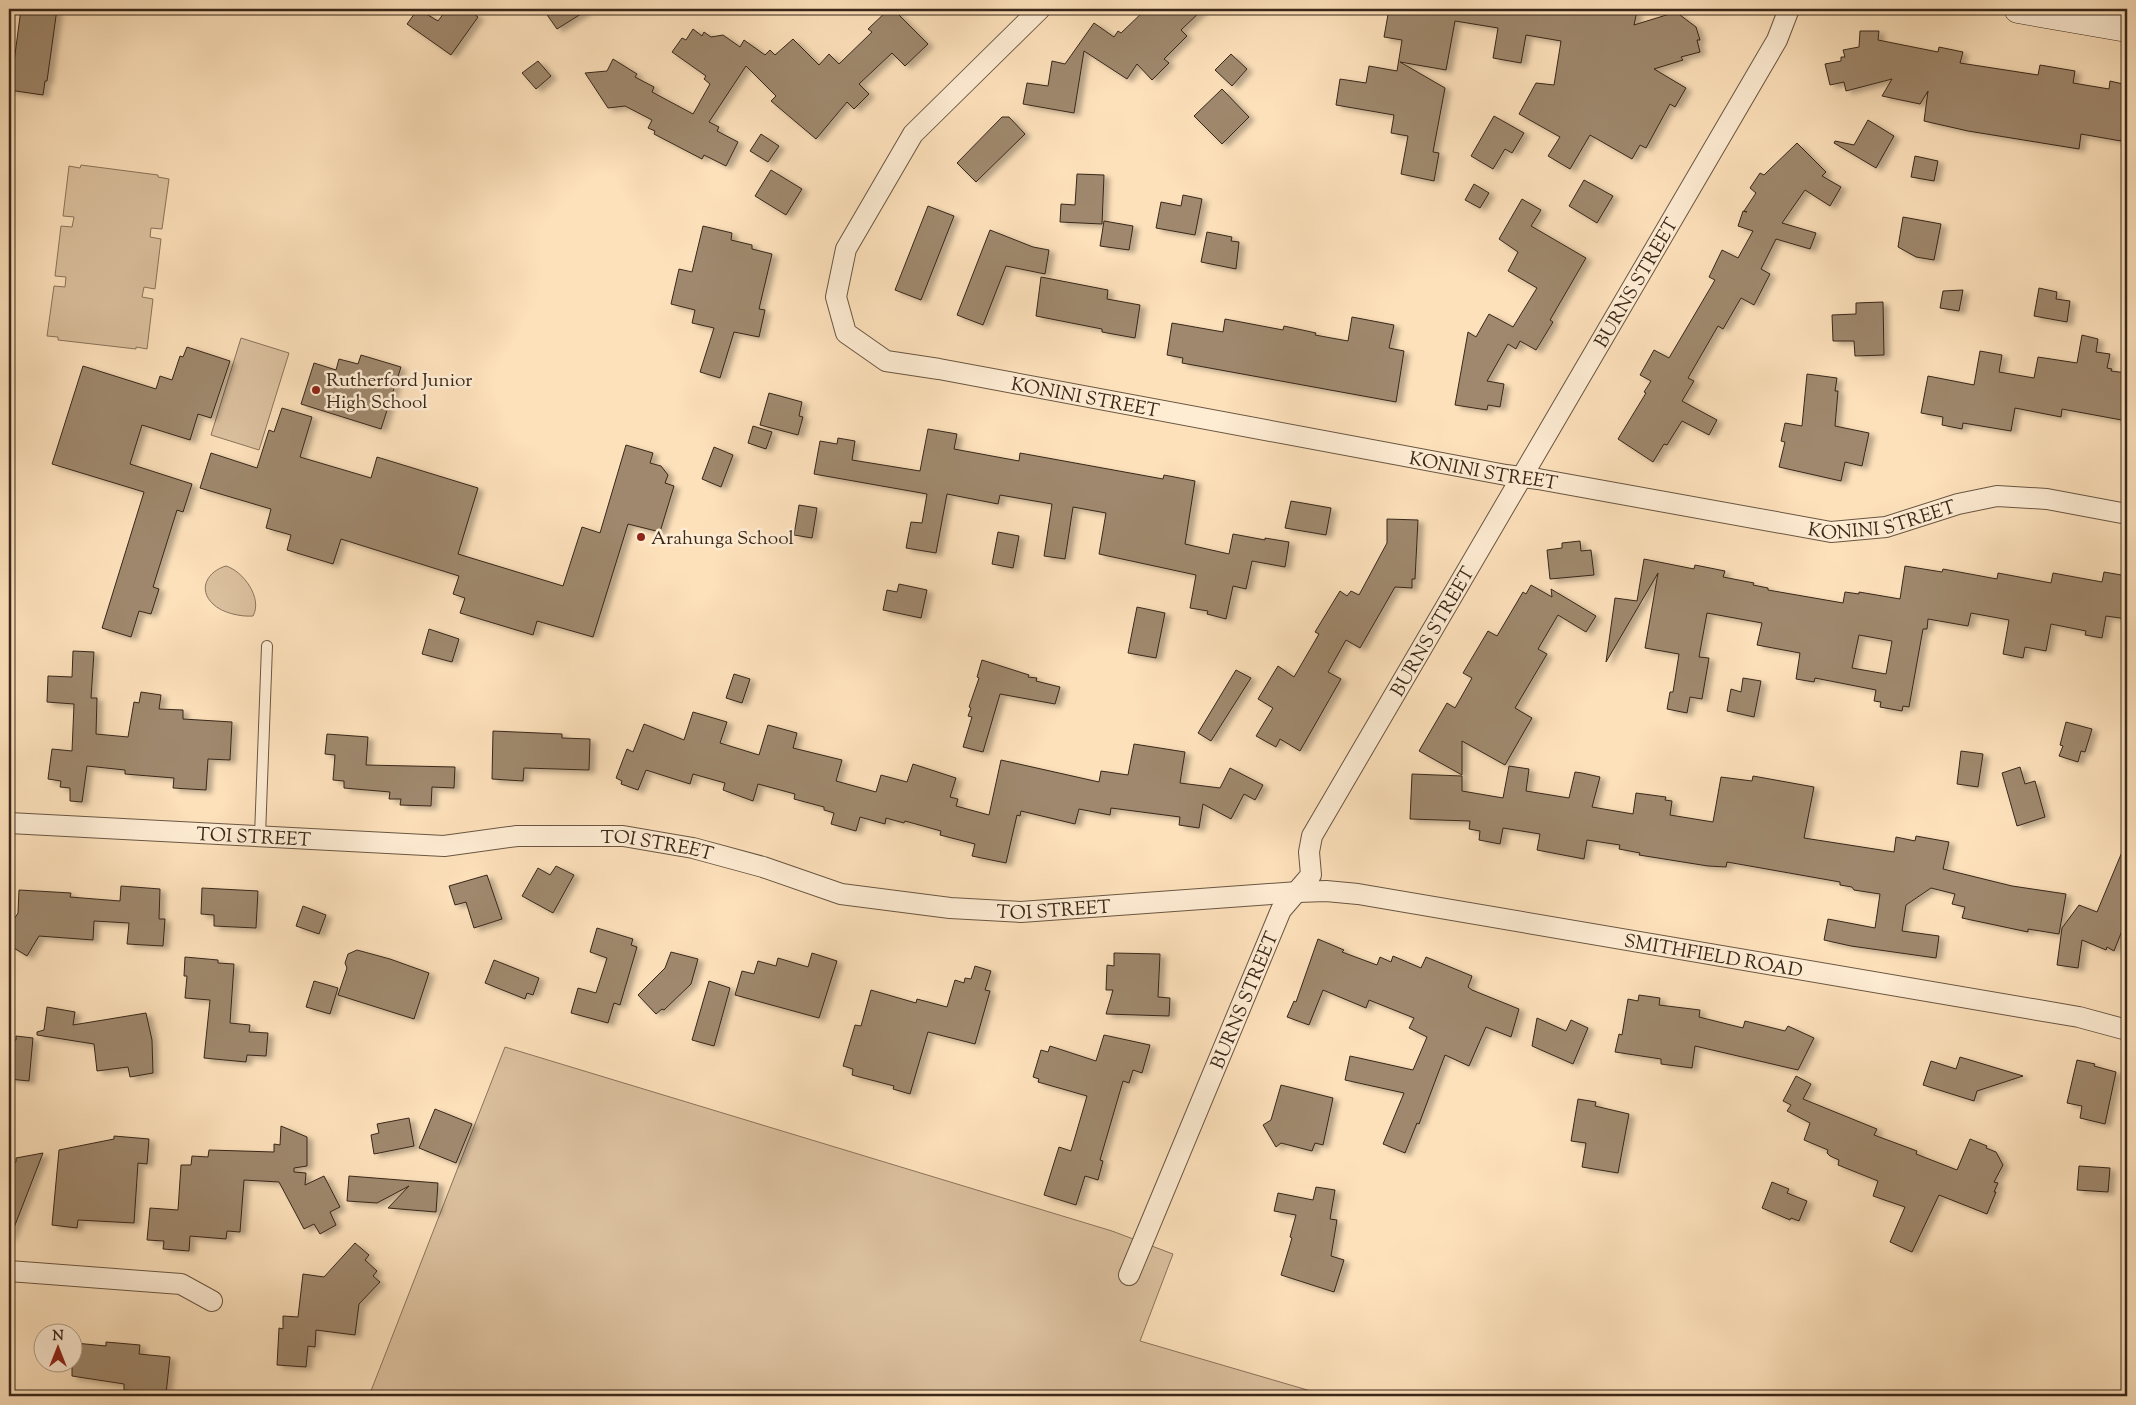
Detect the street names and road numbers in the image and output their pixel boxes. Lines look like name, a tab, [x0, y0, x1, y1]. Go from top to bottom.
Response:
street label: BURNS STREET	[1589, 214, 1686, 354]
street label: KONINI STREET	[1008, 372, 1161, 426]
street label: KONINI STREET	[1407, 446, 1560, 498]
street label: KONINI STREET	[1805, 495, 1959, 549]
street label: BURNS STREET	[1385, 562, 1482, 702]
street label: TOI STREET	[196, 822, 311, 855]
street label: TOI STREET	[600, 825, 716, 869]
street label: TOI STREET	[995, 895, 1112, 928]
street label: BURNS STREET	[1205, 928, 1286, 1074]
street label: SMITHFIELD ROAD	[1622, 929, 1805, 986]

